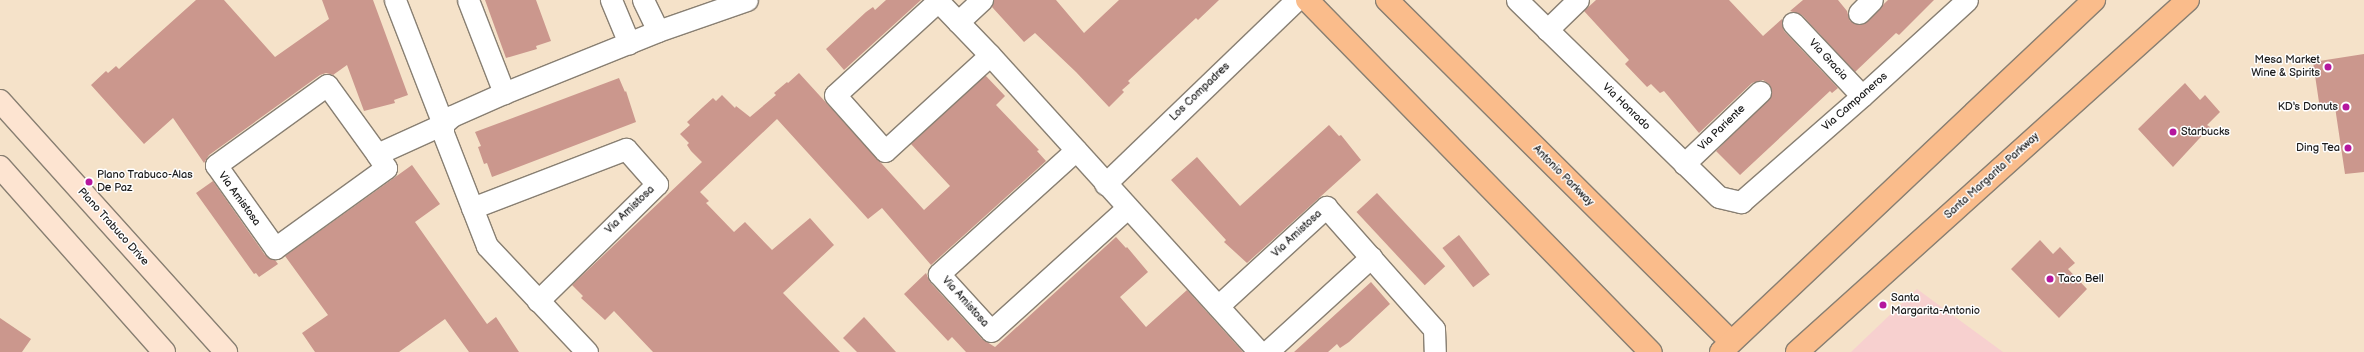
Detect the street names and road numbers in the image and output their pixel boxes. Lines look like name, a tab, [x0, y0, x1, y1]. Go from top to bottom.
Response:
street label: Via Gracia	[1806, 37, 1850, 83]
street label: Los Compadres	[1167, 60, 1233, 124]
street label: Via Campaneros	[1820, 70, 1890, 134]
street label: Via Honrado	[1599, 81, 1653, 133]
street label: Via Pariente	[1696, 102, 1748, 154]
street label: Santa Margarita Parkway	[1942, 130, 2042, 222]
street label: Antonio Parkway	[1530, 143, 1596, 209]
street label: Via Amistosa	[215, 169, 263, 229]
street label: Via Amistosa	[603, 183, 657, 237]
street label: Plano Trabuco Drive	[75, 185, 151, 269]
street label: Via Amistosa	[1269, 208, 1325, 260]
street label: Via Amistosa	[939, 274, 991, 330]

